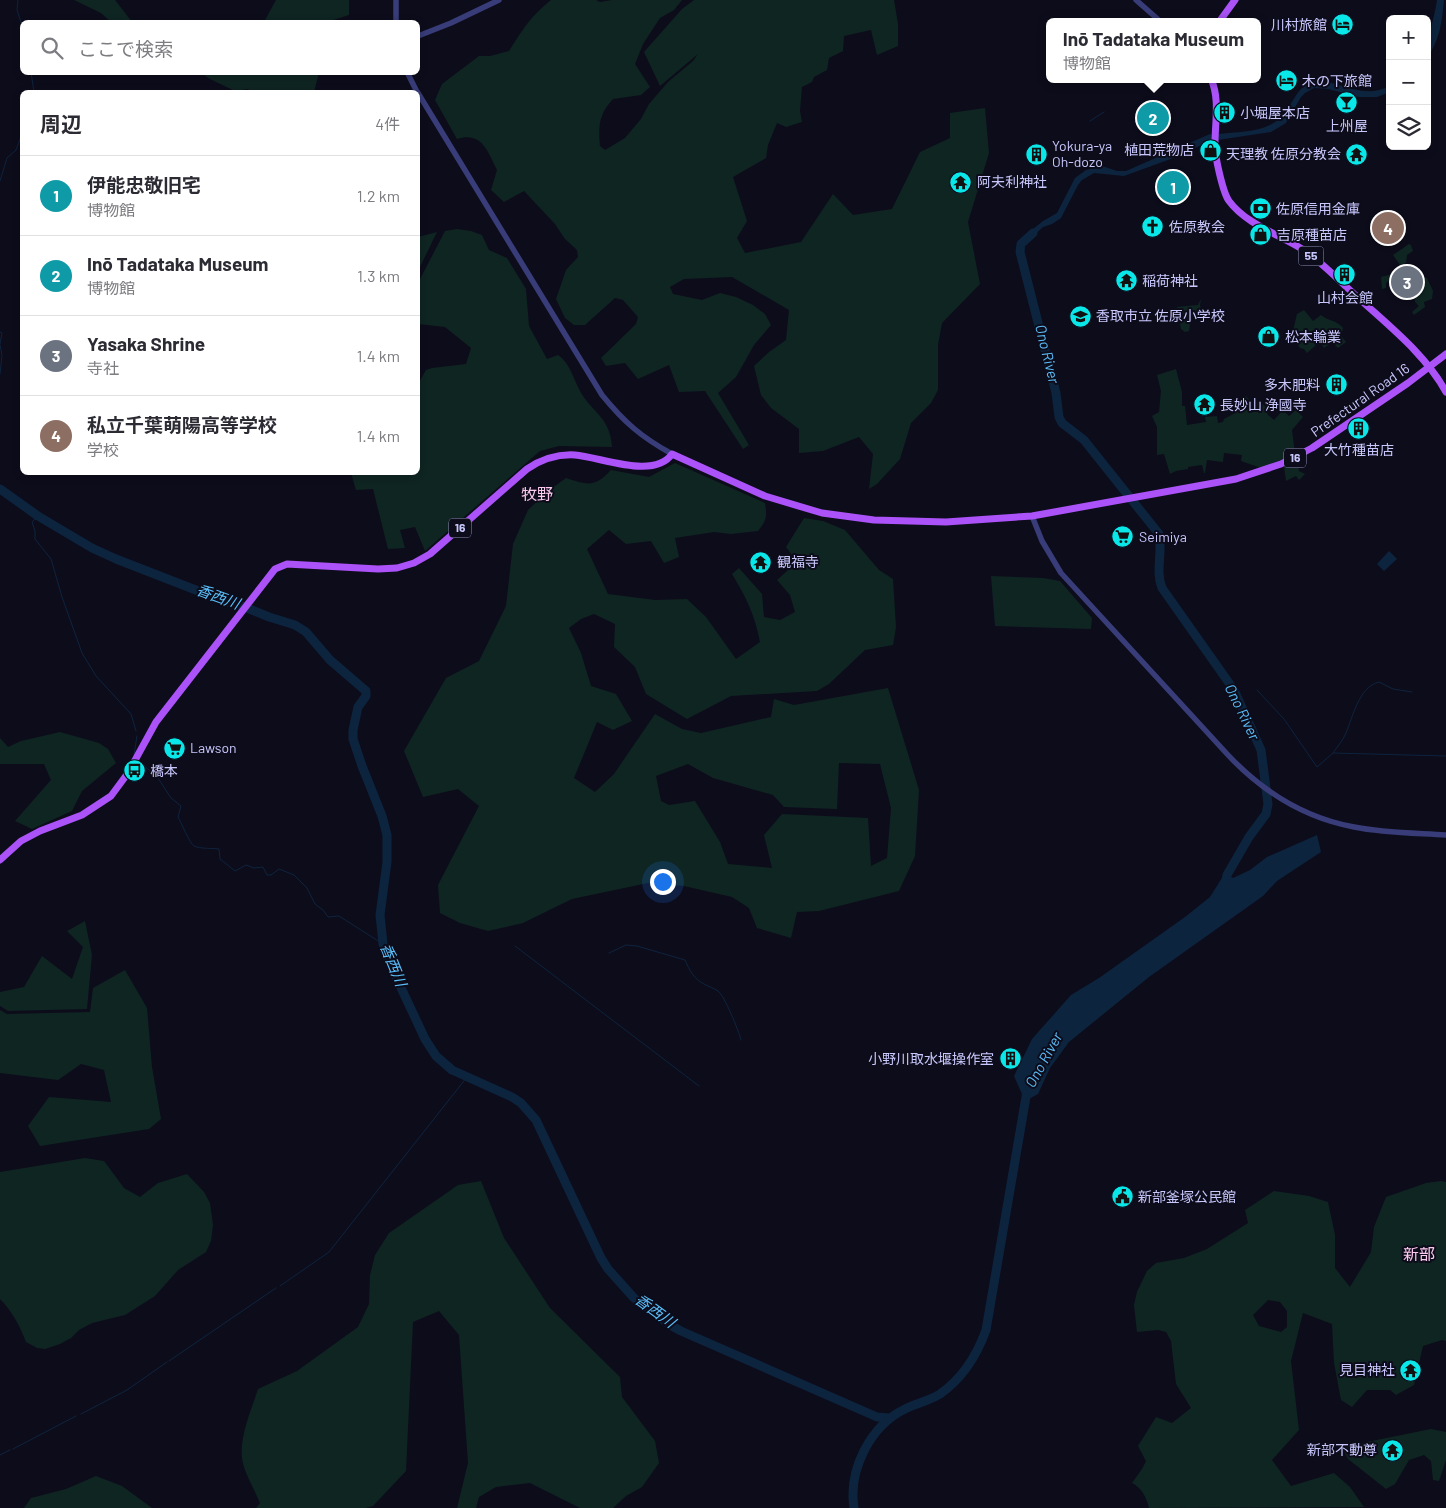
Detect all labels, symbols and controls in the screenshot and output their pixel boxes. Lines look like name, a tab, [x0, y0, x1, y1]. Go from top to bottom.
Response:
hotel icon: 川村旅館	[1331, 13, 1355, 37]
map controls	[1386, 15, 1431, 150]
button: +	[1386, 15, 1431, 60]
place label: 川村旅館	[1271, 16, 1327, 33]
popup	[1046, 18, 1261, 83]
search box	[20, 20, 420, 75]
text: Inō Tadataka Museum	[1063, 27, 1244, 50]
icon: search	[38, 34, 66, 62]
text: ここで検索	[78, 37, 173, 60]
text: 博物館	[1063, 53, 1111, 72]
button: −	[1386, 60, 1431, 105]
hotel icon: 木の下旅館	[1274, 69, 1298, 93]
place label: 木の下旅館	[1302, 72, 1372, 89]
bar icon: 上州屋	[1335, 91, 1359, 115]
pin: 2	[1137, 99, 1169, 137]
building icon: 小堀屋本店	[1212, 101, 1236, 125]
place label: 小堀屋本店	[1240, 104, 1310, 121]
button: layers	[1386, 105, 1431, 150]
text: 周辺	[40, 111, 82, 136]
text: 4件	[375, 114, 400, 133]
place label: 上州屋	[1326, 117, 1368, 134]
place label: Yokura-ya Oh-dozo	[1052, 137, 1112, 170]
shop icon: 植田荒物店	[1198, 138, 1222, 162]
place label: 植田荒物店	[1124, 141, 1194, 158]
building icon: Yokura-ya Oh-dozo	[1024, 142, 1048, 166]
temple icon: 天理教 佐原分教会	[1345, 142, 1369, 166]
place label: 天理教 佐原分教会	[1226, 145, 1341, 162]
pin: 1	[1157, 168, 1189, 206]
temple icon: 阿夫利神社	[949, 170, 973, 194]
text: 伊能忠敬旧宅	[87, 173, 201, 196]
place label: 阿夫利神社	[977, 173, 1047, 190]
text: 1	[53, 186, 59, 205]
text: 1.2 km	[357, 186, 400, 205]
bank icon: 佐原信用金庫	[1248, 197, 1272, 221]
text: 博物館	[87, 200, 135, 219]
place label: 佐原信用金庫	[1276, 200, 1360, 217]
pin: 4	[1372, 209, 1404, 247]
church icon: 佐原教会	[1141, 215, 1165, 239]
place label: 佐原教会	[1169, 218, 1225, 235]
shop icon: 吉原種苗店	[1249, 223, 1273, 247]
place label: 吉原種苗店	[1277, 226, 1347, 243]
road number: 55	[1298, 247, 1324, 266]
text: Inō Tadataka Museum	[87, 252, 268, 275]
building icon: 山村会館	[1333, 263, 1357, 287]
pin: 3	[1391, 263, 1423, 301]
text: 2	[52, 266, 60, 285]
text: 1.3 km	[357, 266, 400, 285]
temple icon: 稲荷神社	[1114, 269, 1138, 293]
place label: 稲荷神社	[1142, 272, 1198, 289]
text: 博物館	[87, 278, 135, 297]
place label: 山村会館	[1317, 289, 1373, 306]
school or university icon: 香取市立 佐原小学校	[1068, 304, 1092, 328]
place label: 香取市立 佐原小学校	[1096, 307, 1225, 324]
water label: Ono River	[1032, 322, 1064, 386]
shop icon: 松本輪業	[1257, 325, 1281, 349]
place label: 松本輪業	[1285, 328, 1341, 345]
text: Yasaka Shrine	[87, 332, 205, 355]
text: 3	[52, 346, 60, 365]
text: 1.4 km	[357, 346, 400, 365]
text: 寺社	[87, 358, 119, 377]
street label: Prefectural Road 16	[1307, 359, 1412, 440]
building icon: 多木肥料	[1324, 373, 1348, 397]
place label: 多木肥料	[1264, 376, 1320, 393]
temple icon: 長妙山 浄國寺	[1192, 393, 1216, 417]
place label: 長妙山 浄國寺	[1220, 396, 1307, 413]
text: 私立千葉萌陽高等学校	[87, 413, 277, 436]
building icon: 大竹種苗店	[1347, 416, 1371, 440]
text: 4	[51, 426, 61, 445]
text: 1.4 km	[357, 426, 400, 445]
text: 学校	[87, 440, 119, 459]
place label: 大竹種苗店	[1324, 441, 1394, 458]
road number: 16	[1284, 448, 1306, 468]
district label: 牧野	[521, 484, 553, 503]
road number: 16	[449, 518, 471, 538]
supermarket icon: Seimiya	[1111, 525, 1135, 549]
place label: Seimiya	[1139, 528, 1187, 545]
temple icon: 観福寺	[749, 550, 773, 574]
place label: 観福寺	[777, 553, 819, 570]
water label: 香西川	[194, 580, 244, 613]
water label: Ono River	[1222, 681, 1264, 743]
supermarket icon: Lawson	[162, 736, 186, 760]
place label: Lawson	[190, 739, 237, 756]
bus stop icon: 橋本	[122, 759, 146, 783]
place label: 橋本	[150, 762, 178, 779]
your location	[650, 869, 676, 895]
water label: 香西川	[377, 940, 411, 991]
water label: Ono River	[1021, 1028, 1066, 1090]
building icon: 小野川取水堰操作室	[998, 1047, 1022, 1071]
place label: 小野川取水堰操作室	[868, 1050, 994, 1067]
public building icon: 新部釜塚公民館	[1110, 1185, 1134, 1209]
place label: 新部釜塚公民館	[1138, 1188, 1236, 1205]
district label: 新部	[1403, 1244, 1435, 1263]
water label: 香西川	[632, 1290, 681, 1332]
temple icon: 見目神社	[1399, 1358, 1423, 1382]
place label: 見目神社	[1339, 1361, 1395, 1378]
temple icon: 新部不動尊	[1381, 1438, 1405, 1462]
place label: 新部不動尊	[1307, 1441, 1377, 1458]

